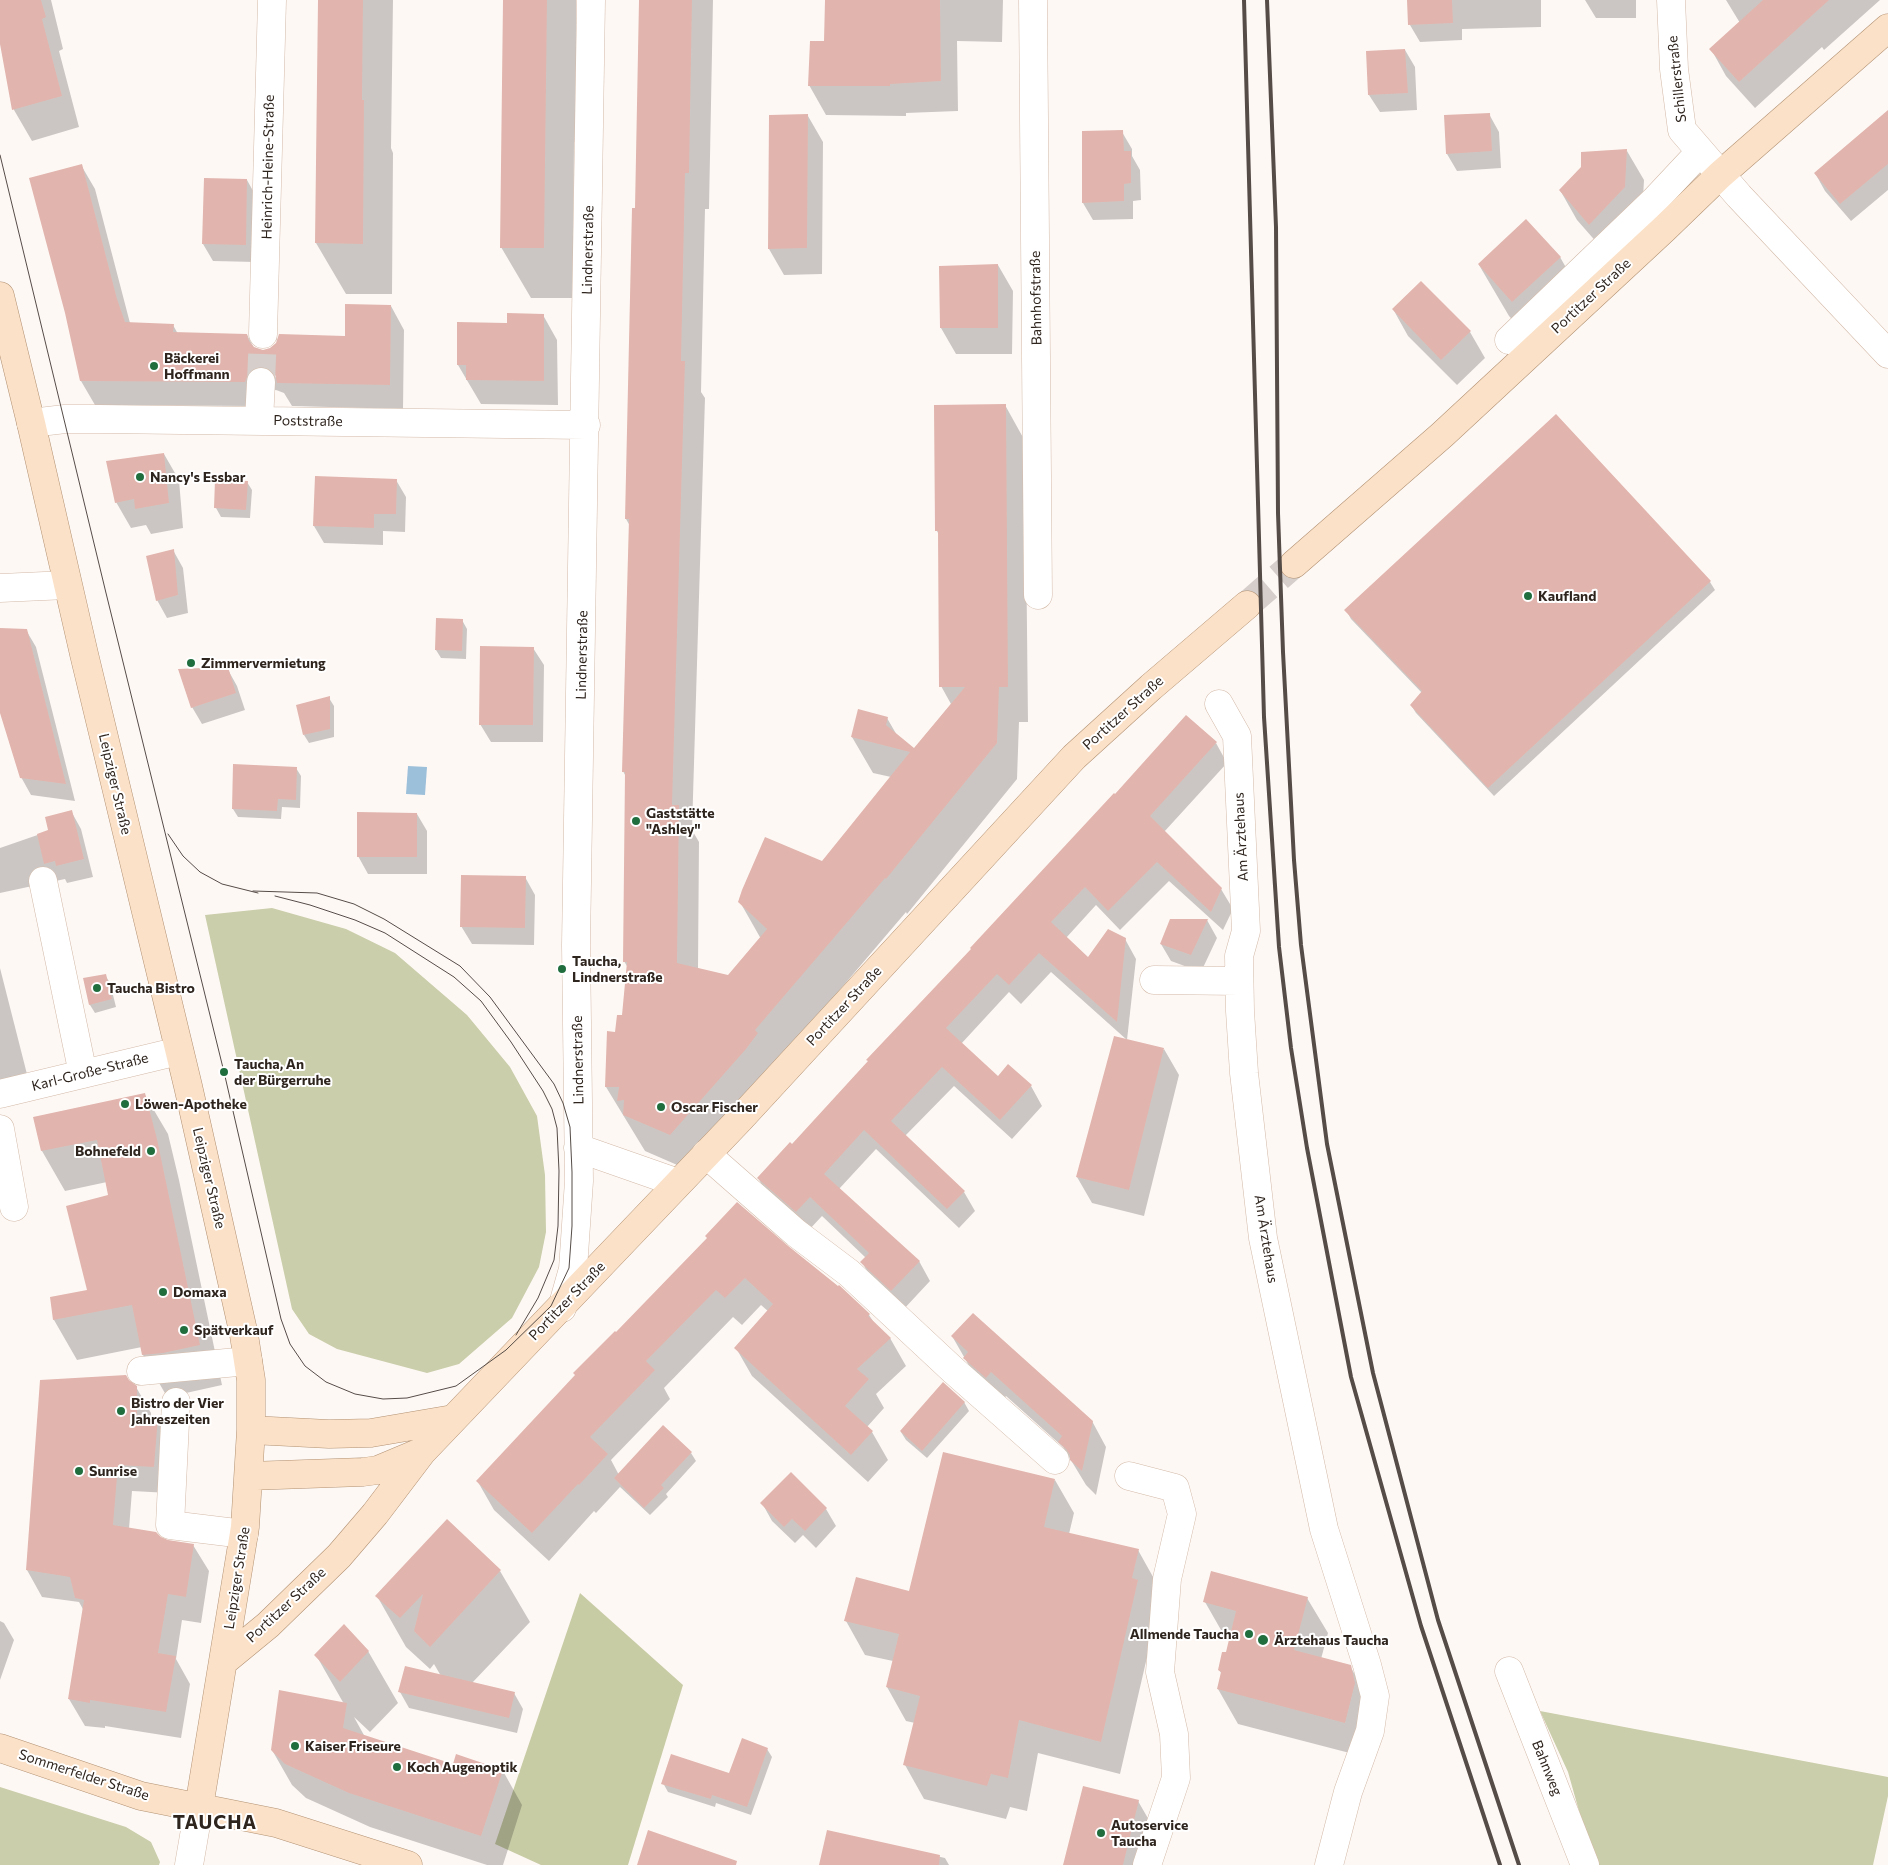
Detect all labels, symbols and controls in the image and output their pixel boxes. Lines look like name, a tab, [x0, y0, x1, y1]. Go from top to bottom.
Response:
street label: Schillerstraße	[1664, 35, 1690, 123]
street label: Heinrich-Heine-Straße	[258, 94, 278, 240]
street label: Lindnerstraße	[579, 205, 597, 295]
street label: Bahnhofstraße	[1027, 250, 1045, 346]
street label: Portitzer Straße	[1548, 255, 1634, 337]
place label: Bäckerei Hoffmann	[164, 350, 230, 382]
marker: Bäckerei Hoffmann	[148, 360, 160, 372]
street label: Poststraße	[273, 412, 343, 430]
place label: Nancy's Essbar	[150, 469, 246, 485]
marker: Nancy's Essbar	[134, 471, 146, 483]
place label: Kaufland	[1538, 588, 1596, 604]
marker: Kaufland	[1522, 590, 1534, 602]
street label: Lindnerstraße	[573, 610, 591, 700]
place label: Zimmervermietung	[201, 655, 326, 671]
marker: Zimmervermietung	[185, 657, 197, 669]
street label: Portitzer Straße	[1079, 672, 1167, 754]
street label: Leipziger Straße	[95, 732, 135, 836]
street label: Am Ärztehaus	[1230, 792, 1252, 882]
place label: Gaststätte "Ashley"	[646, 805, 715, 838]
marker: Gaststätte "Ashley"	[630, 815, 642, 827]
place label: Taucha, Lindnerstraße	[572, 953, 663, 986]
marker: Taucha, Lindnerstraße	[556, 963, 568, 975]
street label: Portitzer Straße	[803, 963, 885, 1049]
place label: Taucha Bistro	[107, 980, 195, 996]
marker: Taucha Bistro	[91, 982, 103, 994]
street label: Lindnerstraße	[569, 1015, 587, 1105]
street label: Karl-Große-Straße	[30, 1049, 150, 1095]
place label: Taucha, An der Bürgerruhe	[234, 1056, 331, 1088]
marker: Taucha, An der Bürgerruhe	[218, 1066, 230, 1078]
place label: Löwen-Apotheke	[135, 1096, 247, 1112]
marker: Löwen-Apotheke	[119, 1098, 131, 1110]
place label: Oscar Fischer	[671, 1099, 758, 1115]
marker: Oscar Fischer	[655, 1101, 667, 1113]
street label: Leipziger Straße	[189, 1126, 229, 1230]
place label: Bohnefeld	[75, 1143, 141, 1159]
marker: Bohnefeld	[145, 1145, 157, 1157]
street label: Am Ärztehaus	[1251, 1194, 1281, 1284]
street label: Portitzer Straße	[525, 1258, 609, 1344]
place label: Domaxa	[173, 1284, 227, 1300]
marker: Domaxa	[157, 1286, 169, 1298]
place label: Spätverkauf	[194, 1322, 273, 1338]
marker: Spätverkauf	[178, 1324, 190, 1336]
place label: Bistro der Vier Jahreszeiten	[131, 1395, 224, 1428]
marker: Bistro der Vier Jahreszeiten	[115, 1405, 127, 1417]
place label: Sunrise	[89, 1463, 137, 1479]
marker: Sunrise	[73, 1465, 85, 1477]
street label: Leipziger Straße	[221, 1526, 253, 1630]
street label: Portitzer Straße	[243, 1564, 329, 1646]
place label: Allmende Taucha	[1130, 1626, 1239, 1642]
marker: Allmende Taucha	[1243, 1628, 1255, 1640]
place label: Ärztehaus Taucha	[1274, 1632, 1389, 1648]
marker: Ärztehaus Taucha	[1256, 1633, 1270, 1647]
place label: Kaiser Friseure	[305, 1738, 401, 1754]
street label: Bahnweg	[1528, 1738, 1566, 1798]
marker: Kaiser Friseure	[289, 1740, 301, 1752]
street label: Sommerfelder Straße	[17, 1746, 151, 1804]
place label: Koch Augenoptik	[407, 1759, 517, 1775]
marker: Koch Augenoptik	[391, 1761, 403, 1773]
district label: TAUCHA	[172, 1812, 258, 1834]
place label: Autoservice Taucha	[1111, 1817, 1188, 1850]
marker: Autoservice Taucha	[1095, 1827, 1107, 1839]

